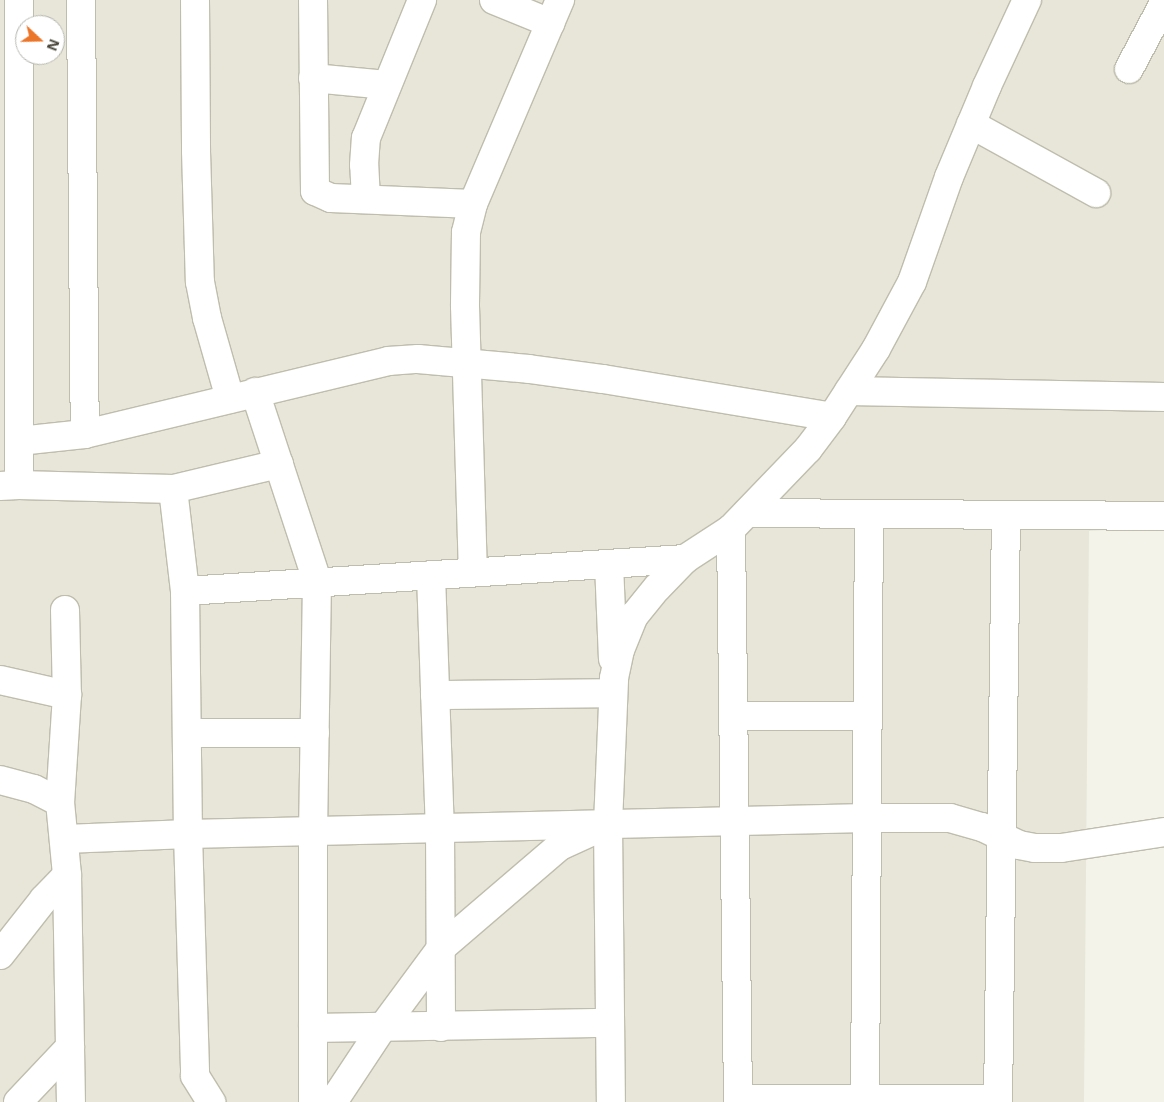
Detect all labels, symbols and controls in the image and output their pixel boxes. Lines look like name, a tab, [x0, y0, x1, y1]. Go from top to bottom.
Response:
north arrow	[15, 15, 65, 65]
text: N	[43, 36, 64, 54]

